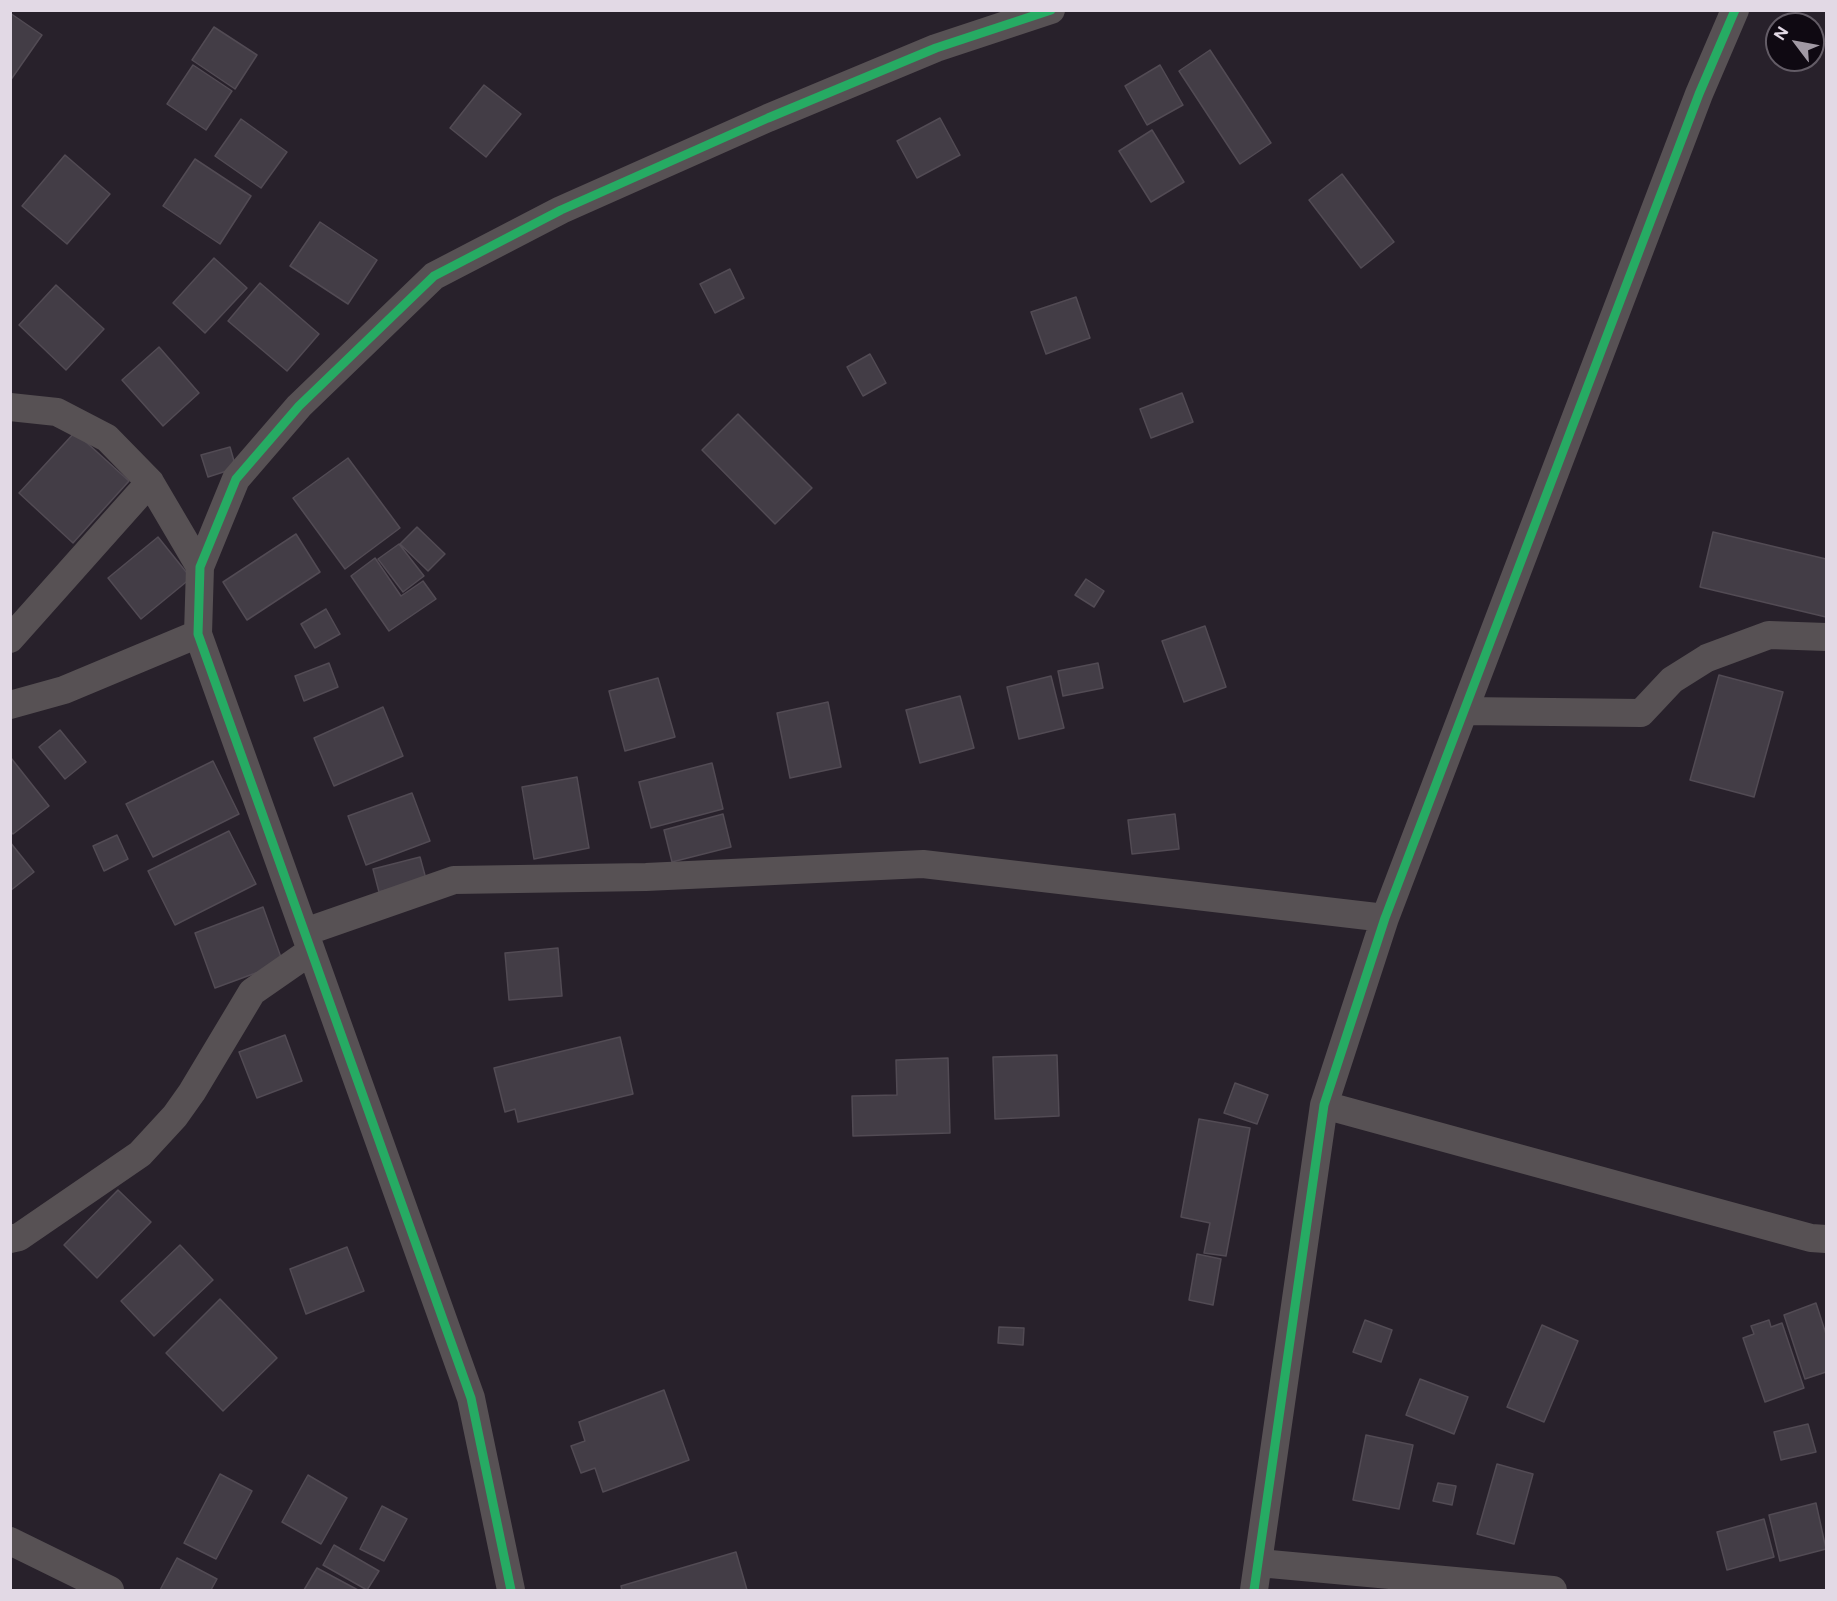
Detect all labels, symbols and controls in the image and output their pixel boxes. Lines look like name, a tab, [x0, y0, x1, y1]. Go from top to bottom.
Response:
north arrow	[1765, 12, 1825, 72]
text: N	[1770, 23, 1792, 44]

